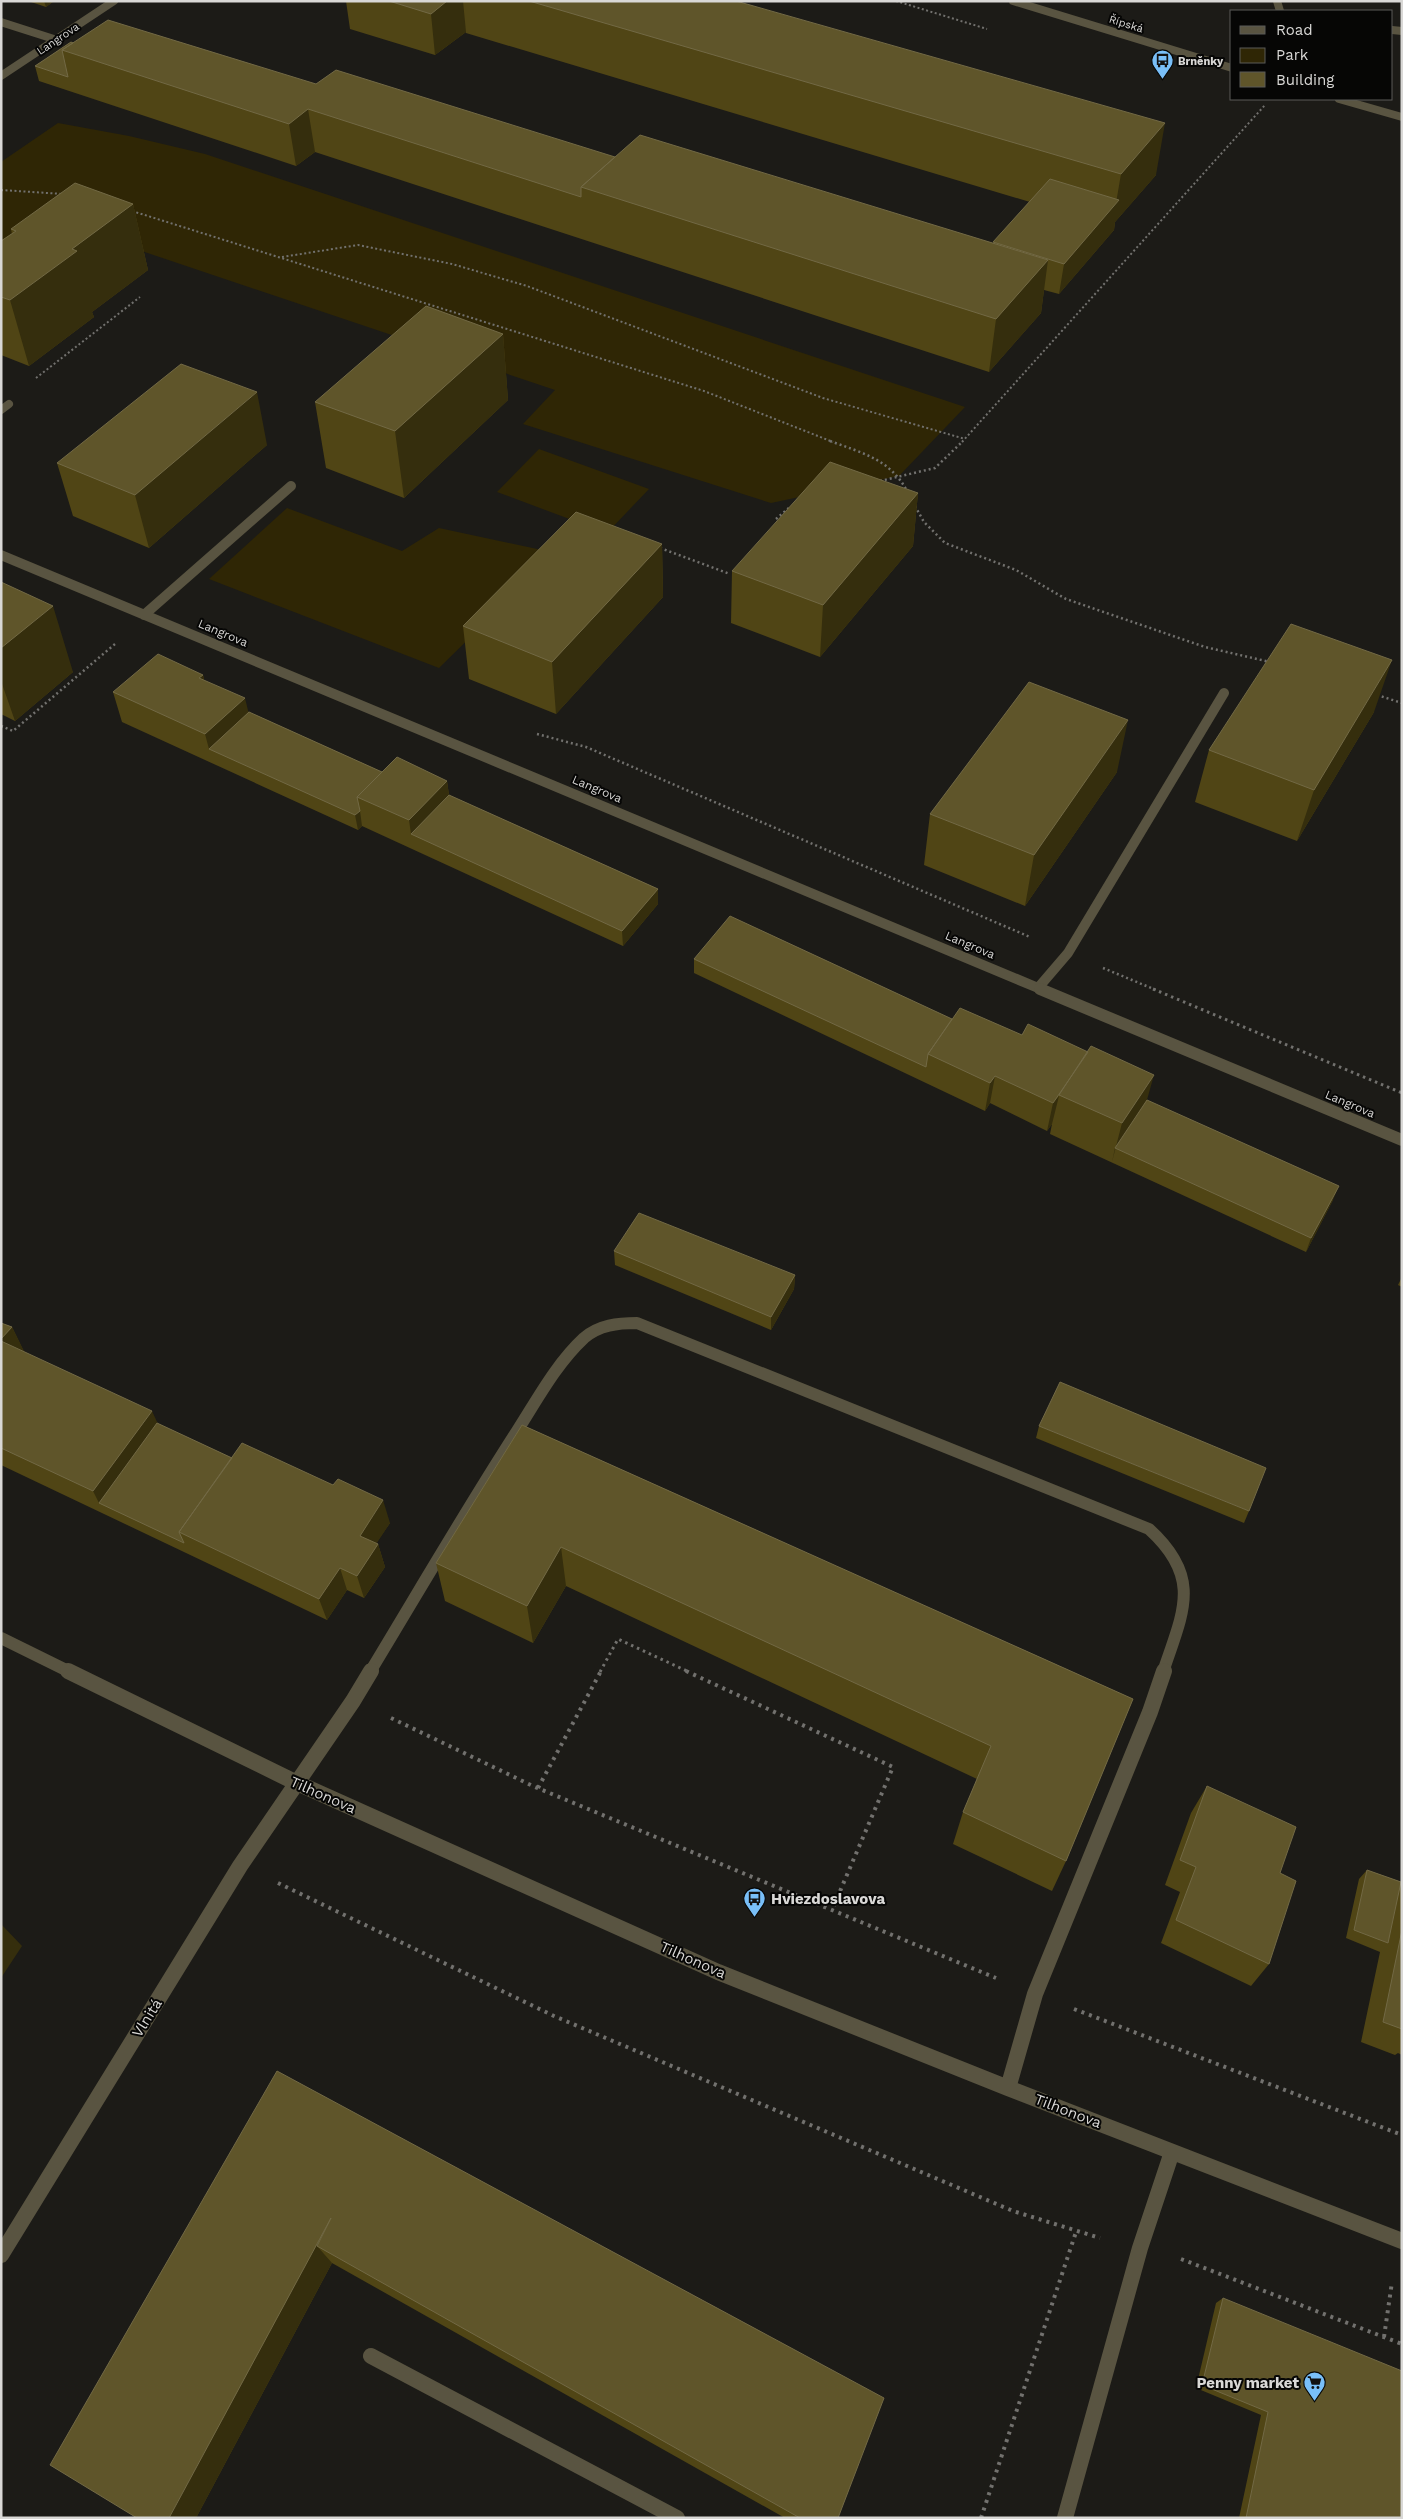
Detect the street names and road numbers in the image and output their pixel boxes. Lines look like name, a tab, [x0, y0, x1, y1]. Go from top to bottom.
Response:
street label: Řípská	[1107, 12, 1145, 35]
street label: Langrova	[34, 20, 82, 58]
street label: Langrova	[196, 616, 250, 650]
street label: Langrova	[570, 772, 624, 806]
street label: Langrova	[943, 928, 997, 962]
street label: Langrova	[1323, 1087, 1377, 1121]
street label: Tilhonova	[287, 1773, 359, 1818]
street label: Tilhonova	[657, 1938, 729, 1983]
street label: Vlnitá	[128, 1995, 166, 2041]
street label: Tilhonova	[1032, 2090, 1104, 2132]

